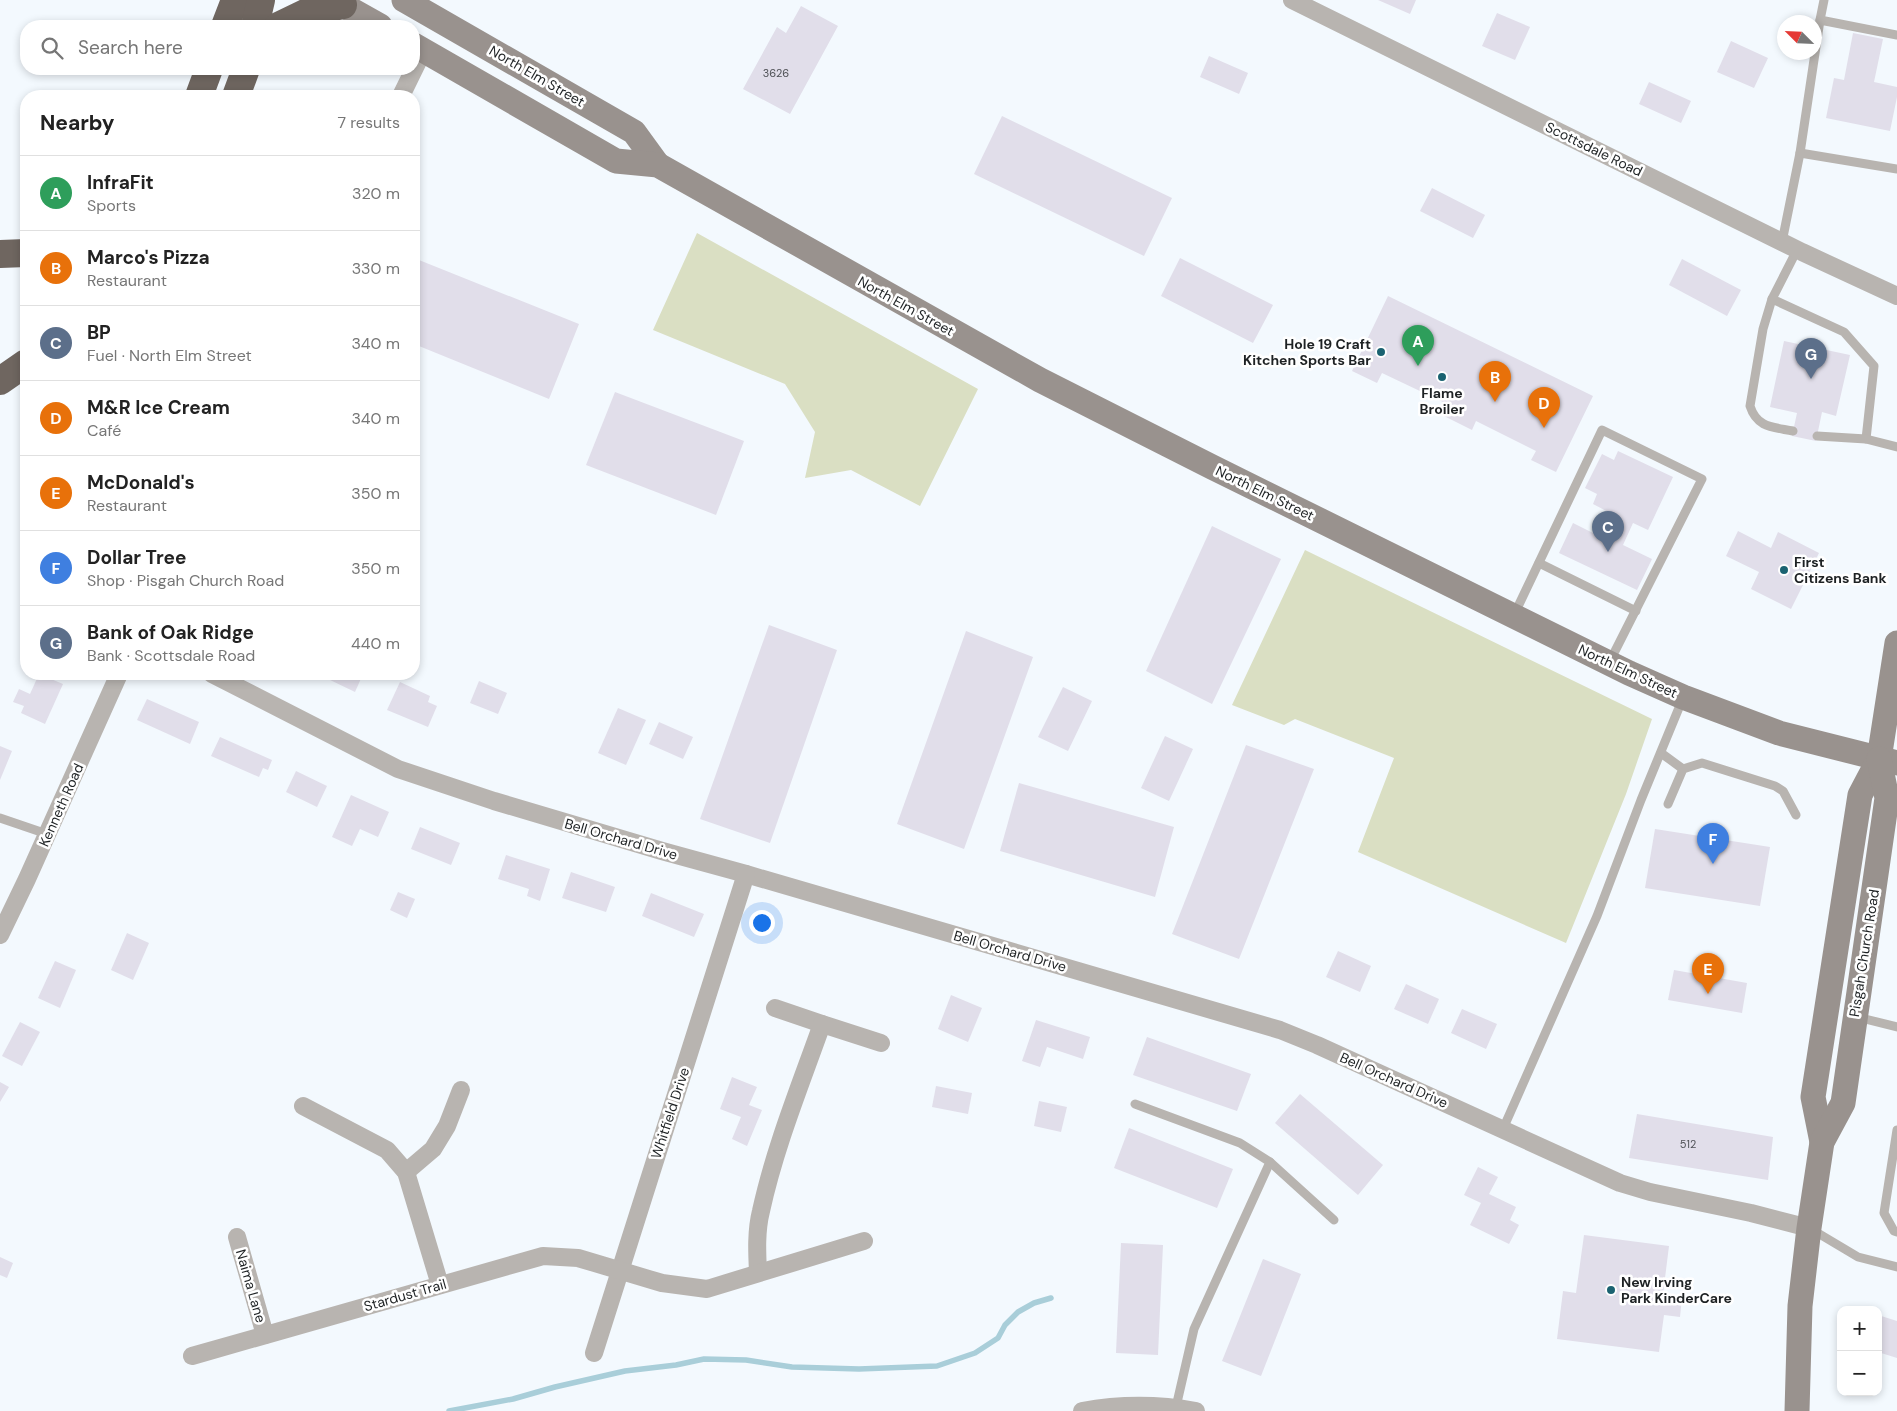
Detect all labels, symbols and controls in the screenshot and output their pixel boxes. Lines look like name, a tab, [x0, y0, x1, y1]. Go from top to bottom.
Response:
north arrow	[1777, 15, 1822, 60]
search box	[20, 20, 420, 75]
icon: search	[38, 34, 66, 62]
text: Search here	[78, 35, 183, 60]
street label: North Elm Street	[486, 41, 588, 111]
house number: 3626	[763, 66, 789, 80]
text: Nearby	[40, 109, 114, 137]
text: 7 results	[337, 112, 400, 133]
street label: Scottsdale Road	[1542, 118, 1646, 180]
text: InfraFit	[87, 170, 154, 195]
text: A	[50, 183, 62, 204]
text: 320 m	[352, 183, 400, 204]
text: Sports	[87, 195, 136, 216]
text: Marco's Pizza	[87, 245, 210, 270]
text: B	[51, 258, 61, 279]
text: 330 m	[352, 258, 400, 279]
text: Restaurant	[87, 270, 167, 291]
street label: North Elm Street	[855, 272, 957, 340]
text: BP	[87, 320, 111, 345]
pin: A	[1402, 325, 1434, 366]
text: C	[50, 333, 62, 354]
text: 340 m	[351, 333, 400, 354]
place label: Hole 19 Craft Kitchen Sports Bar	[1243, 335, 1371, 369]
pin: G	[1795, 338, 1827, 379]
text: Fuel · North Elm Street	[87, 345, 252, 366]
marker: Hole 19 Craft Kitchen Sports Bar	[1375, 346, 1387, 358]
pin: B	[1479, 361, 1511, 402]
marker: Flame Broiler	[1436, 371, 1448, 383]
place label: Flame Broiler	[1420, 384, 1465, 418]
pin: D	[1528, 387, 1560, 428]
text: M&R Ice Cream	[87, 395, 230, 420]
text: D	[50, 408, 62, 429]
text: 340 m	[351, 408, 400, 429]
text: Café	[87, 420, 121, 441]
street label: North Elm Street	[1213, 461, 1317, 525]
text: McDonald's	[87, 470, 195, 495]
text: E	[51, 483, 61, 504]
text: 350 m	[351, 483, 400, 504]
text: Restaurant	[87, 495, 167, 516]
pin: C	[1592, 511, 1624, 552]
text: Dollar Tree	[87, 545, 187, 570]
place label: First Citizens Bank	[1794, 553, 1887, 587]
text: F	[52, 558, 60, 579]
text: 350 m	[351, 558, 400, 579]
marker: First Citizens Bank	[1778, 564, 1790, 576]
text: Shop · Pisgah Church Road	[87, 570, 284, 591]
text: Bank of Oak Ridge	[87, 620, 254, 645]
text: G	[50, 633, 62, 654]
text: 440 m	[351, 633, 400, 654]
street label: North Elm Street	[1576, 640, 1680, 702]
text: Bank · Scottsdale Road	[87, 645, 255, 666]
street label: Kenneth Road	[35, 761, 87, 849]
street label: Bell Orchard Drive	[563, 814, 679, 864]
pin: F	[1697, 823, 1729, 864]
street label: Pisgah Church Road	[1845, 888, 1883, 1018]
your location	[749, 910, 775, 936]
street label: Bell Orchard Drive	[952, 926, 1068, 976]
pin: E	[1692, 953, 1724, 994]
street label: Bell Orchard Drive	[1337, 1048, 1451, 1112]
street label: Whitfield Drive	[647, 1065, 693, 1161]
house number: 512	[1680, 1137, 1696, 1151]
street label: Naima Lane	[232, 1247, 270, 1325]
place label: New Irving Park KinderCare	[1621, 1273, 1732, 1307]
street label: Stardust Trail	[362, 1275, 448, 1315]
marker: New Irving Park KinderCare	[1605, 1284, 1617, 1296]
map controls	[1837, 1306, 1882, 1396]
button: +	[1837, 1306, 1882, 1351]
button: −	[1837, 1351, 1882, 1396]

